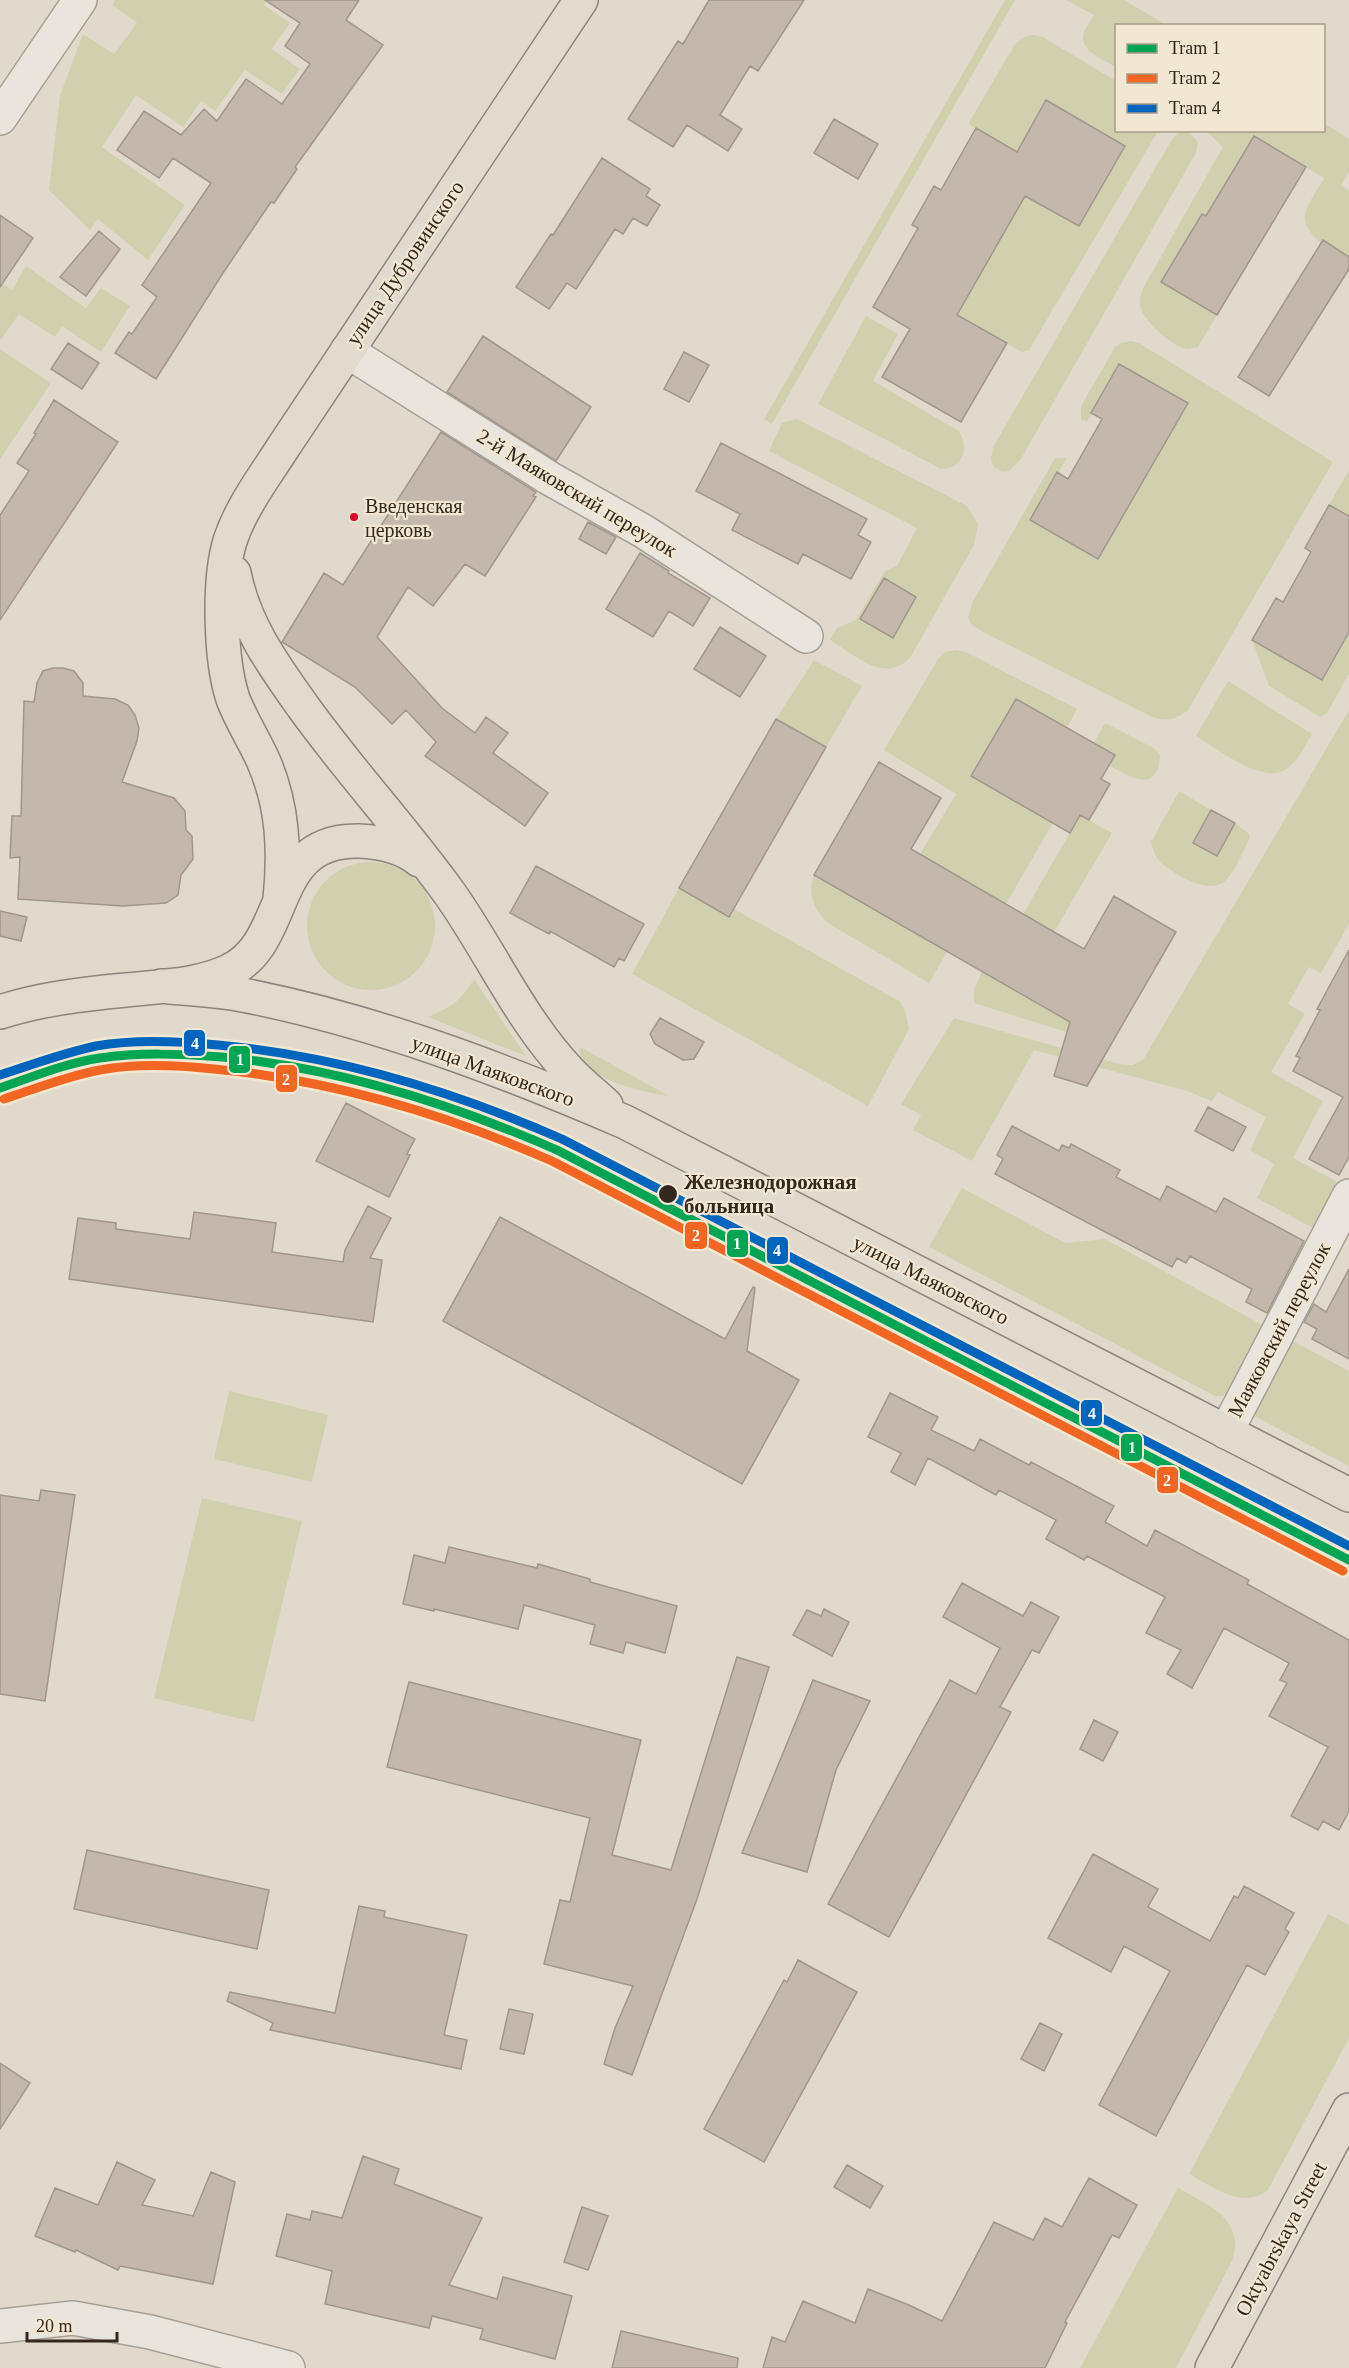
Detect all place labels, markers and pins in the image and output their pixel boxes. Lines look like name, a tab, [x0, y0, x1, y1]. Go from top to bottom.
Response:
place label: Введенская церковь	[365, 495, 462, 542]
marker: Введенская церковь	[348, 511, 360, 523]
place label: Железнодорожная больница	[684, 1170, 857, 1218]
marker: Железнодорожная больница	[657, 1183, 679, 1205]

